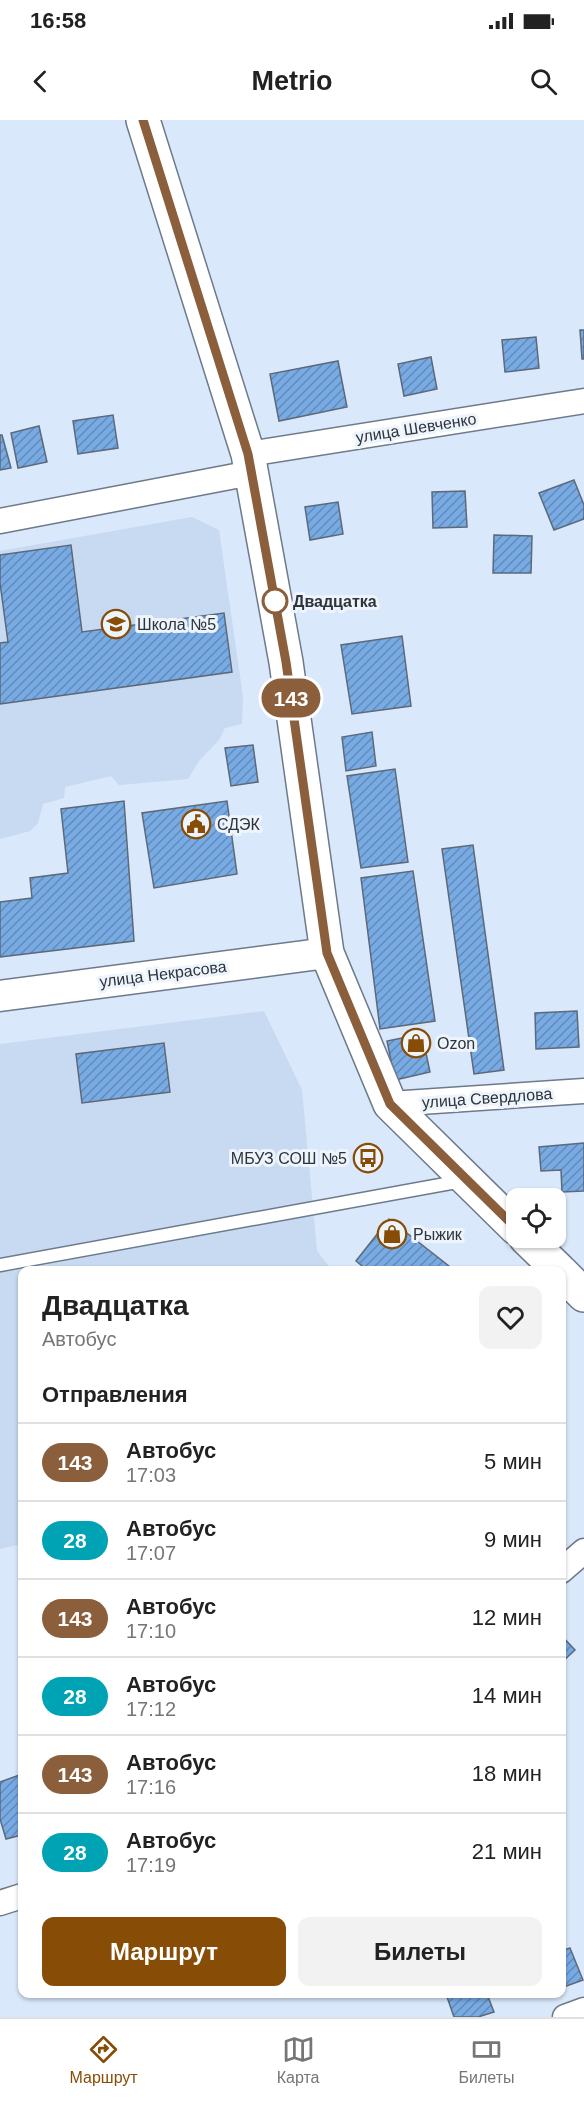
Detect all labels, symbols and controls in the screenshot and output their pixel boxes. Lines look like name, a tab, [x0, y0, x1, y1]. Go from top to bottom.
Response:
text: 16:58	[30, 8, 86, 33]
icon: back	[24, 65, 57, 98]
icon: search	[527, 65, 560, 98]
text: Metrio	[252, 66, 333, 96]
street label: улица Шевченко	[354, 410, 478, 446]
marker: Двадцатка	[262, 588, 288, 614]
place label: Двадцатка	[293, 593, 377, 610]
school or university icon: Школа №5	[100, 608, 132, 640]
place label: Школа №5	[137, 616, 216, 633]
line badge: 143	[256, 678, 326, 718]
text: 143	[273, 687, 309, 710]
public building icon: СДЭК	[180, 808, 212, 840]
place label: СДЭК	[217, 816, 261, 833]
street label: улица Некрасова	[98, 958, 228, 990]
shop icon: Ozon	[400, 1027, 432, 1059]
place label: Ozon	[437, 1035, 475, 1052]
street label: улица Свердлова	[421, 1085, 553, 1111]
bus stop icon: МБУЗ СОШ №5	[352, 1142, 384, 1174]
place label: МБУЗ СОШ №5	[231, 1150, 347, 1167]
map controls	[506, 1188, 566, 1248]
button: locate	[506, 1188, 566, 1248]
shop icon: Рыжик	[376, 1218, 408, 1250]
place label: Рыжик	[413, 1226, 463, 1243]
button: heart	[479, 1286, 542, 1349]
text: Двадцатка	[42, 1290, 189, 1321]
text: Автобус	[42, 1328, 116, 1350]
text: Отправления	[42, 1382, 188, 1407]
text: Автобус	[126, 1438, 216, 1463]
text: 5 мин	[484, 1449, 542, 1474]
text: 143	[57, 1451, 93, 1474]
text: 17:03	[126, 1464, 176, 1486]
text: Автобус	[126, 1516, 216, 1541]
text: 9 мин	[484, 1527, 542, 1552]
text: 28	[63, 1529, 87, 1552]
text: 17:07	[126, 1542, 176, 1564]
text: Автобус	[126, 1594, 216, 1619]
text: 12 мин	[472, 1605, 542, 1630]
text: 143	[57, 1607, 93, 1630]
text: 17:10	[126, 1620, 176, 1642]
text: Автобус	[126, 1672, 216, 1697]
text: 14 мин	[472, 1683, 542, 1708]
text: 28	[63, 1685, 87, 1708]
text: 17:12	[126, 1698, 176, 1720]
text: Автобус	[126, 1750, 216, 1775]
text: 18 мин	[472, 1761, 542, 1786]
text: 143	[57, 1763, 93, 1786]
text: 17:16	[126, 1776, 176, 1798]
text: Автобус	[126, 1828, 216, 1853]
text: 21 мин	[472, 1839, 542, 1864]
text: 28	[63, 1841, 87, 1864]
text: 17:19	[126, 1854, 176, 1876]
button: Маршрут	[42, 1917, 286, 1986]
button: Билеты	[298, 1917, 542, 1986]
tab: Маршрут	[70, 2033, 138, 2087]
tab: Карта	[277, 2033, 320, 2087]
tab: Билеты	[459, 2033, 514, 2087]

